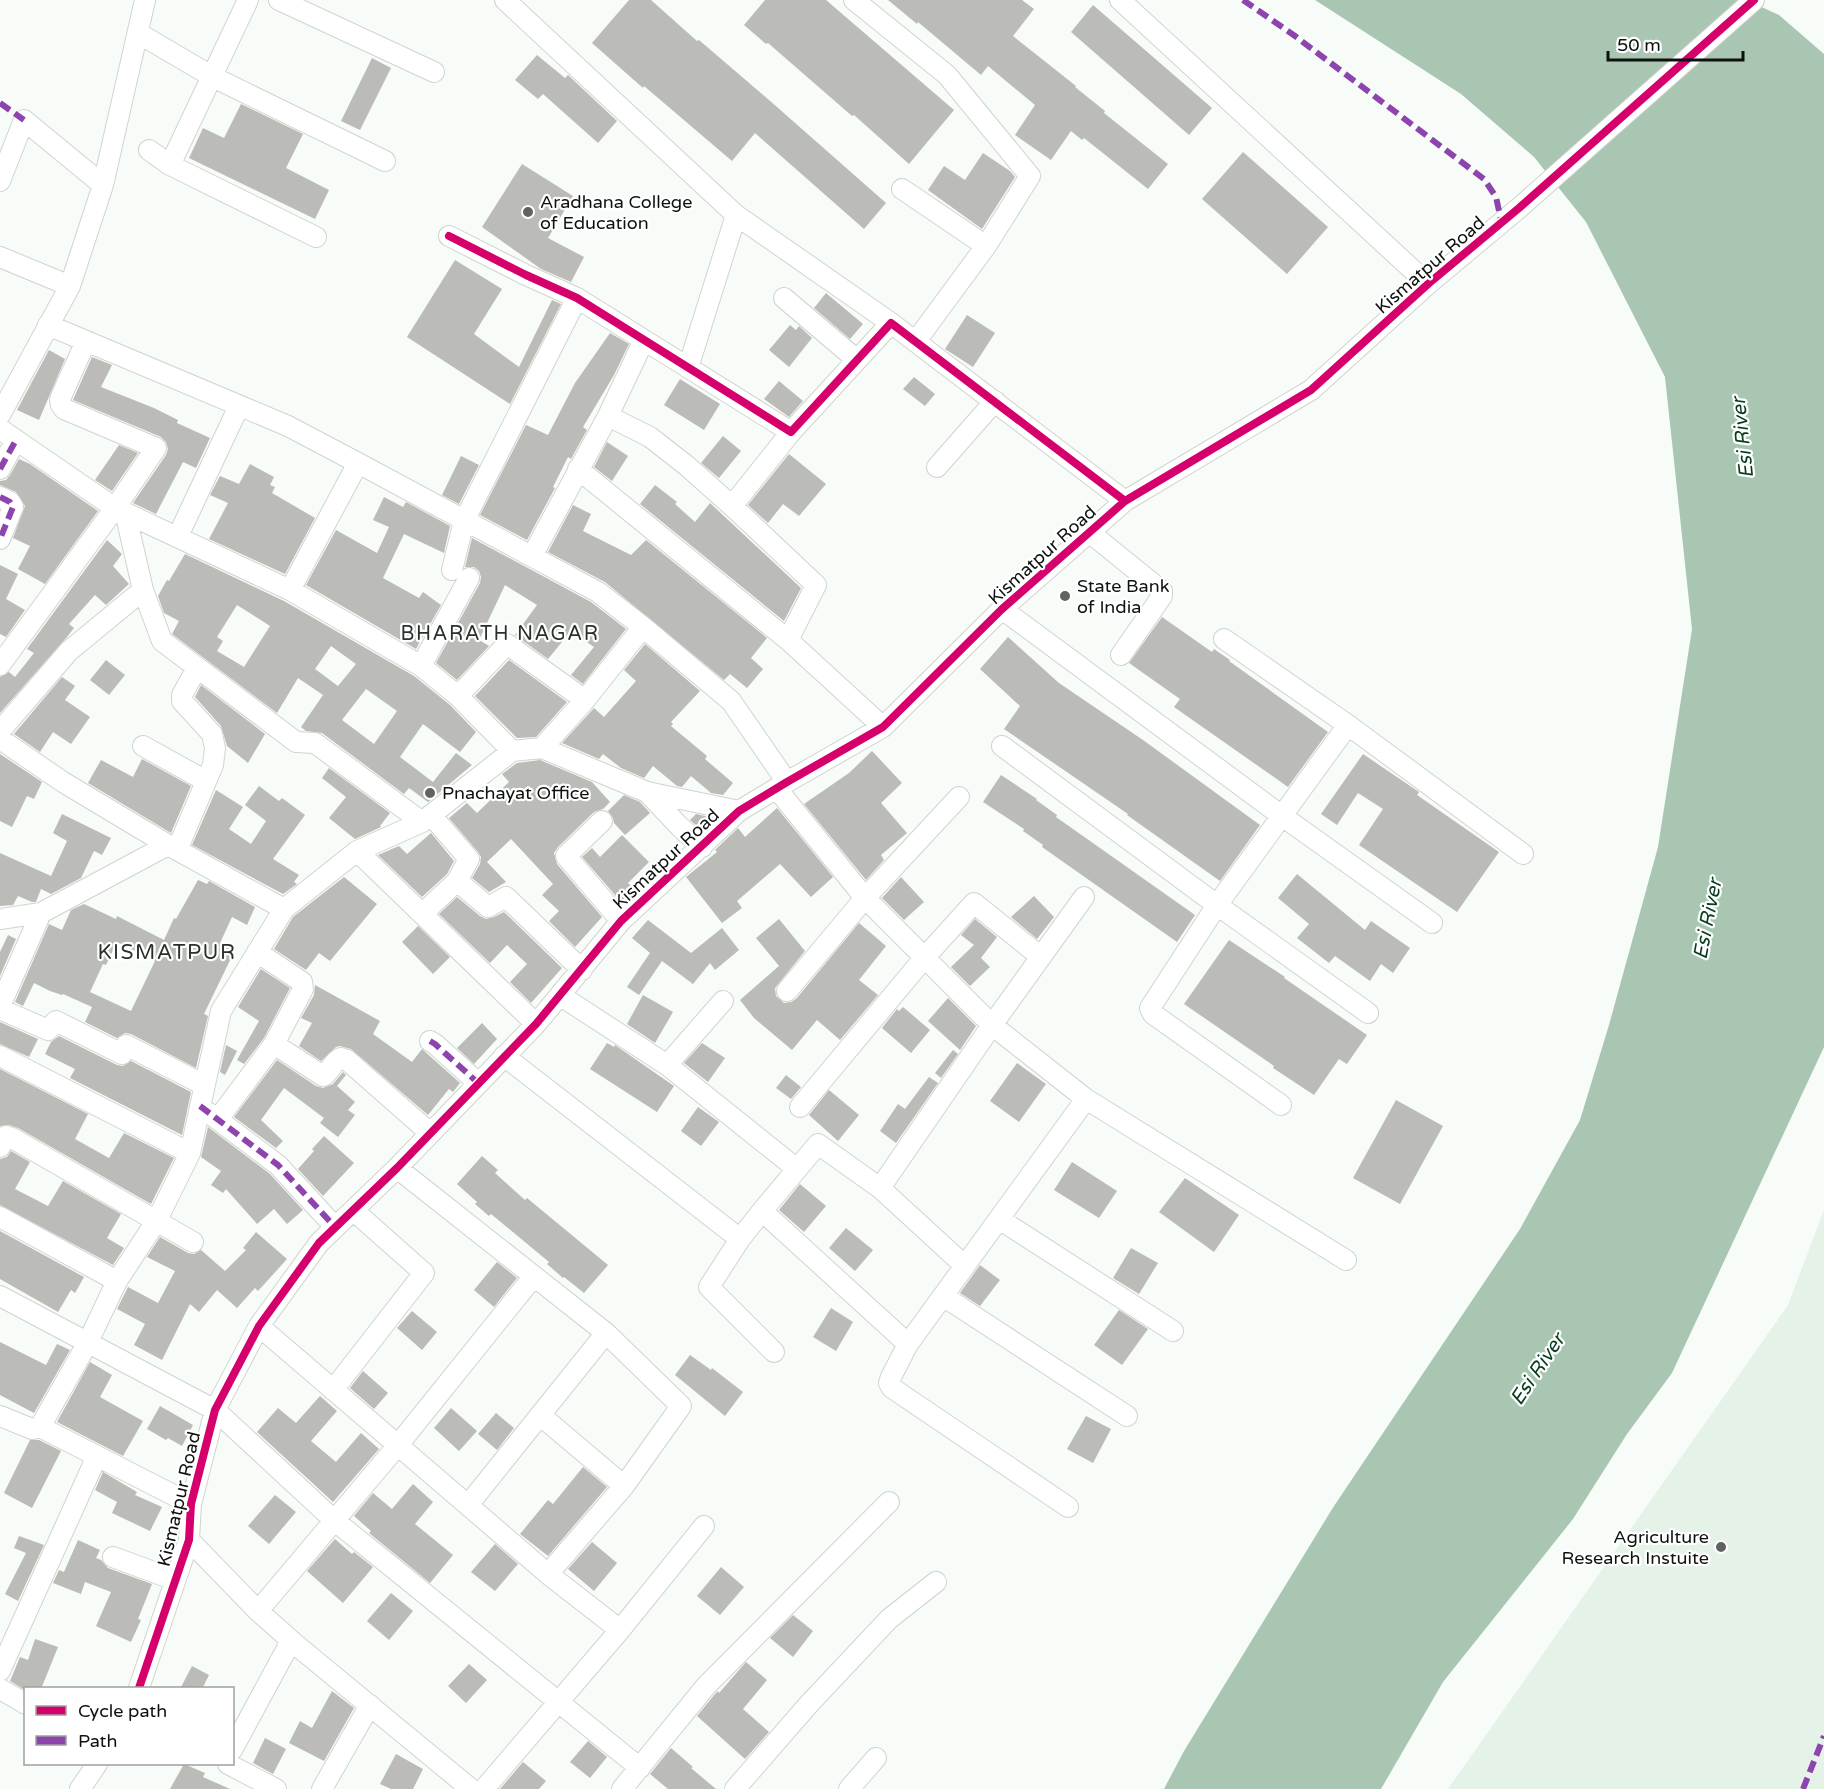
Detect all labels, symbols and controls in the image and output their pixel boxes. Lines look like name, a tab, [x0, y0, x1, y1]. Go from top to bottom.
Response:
scale bar	[1608, 24, 1743, 62]
text: 50 m	[1617, 34, 1661, 56]
place label: Aradhana College of Education	[540, 191, 692, 234]
marker: Aradhana College of Education	[521, 205, 535, 219]
street label: Kismatpur Road	[1371, 212, 1489, 318]
water label: Esi River	[1727, 394, 1759, 479]
street label: Kismatpur Road	[984, 501, 1100, 609]
place label: State Bank of India	[1077, 575, 1170, 618]
marker: State Bank of India	[1058, 589, 1072, 603]
district label: BHARATH NAGAR	[401, 622, 599, 646]
place label: Pnachayat Office	[442, 782, 589, 804]
marker: Pnachayat Office	[423, 786, 437, 800]
street label: Kismatpur Road	[608, 804, 724, 914]
water label: Esi River	[1688, 875, 1728, 961]
district label: KISMATPUR	[98, 940, 236, 965]
water label: Esi River	[1505, 1327, 1572, 1410]
street label: Kismatpur Road	[153, 1429, 205, 1569]
place label: Agriculture Research Instuite	[1561, 1526, 1709, 1569]
marker: Agriculture Research Instuite	[1714, 1540, 1728, 1554]
legend	[24, 1687, 234, 1765]
text: Cycle path	[78, 1700, 167, 1722]
text: Path	[78, 1730, 117, 1752]

